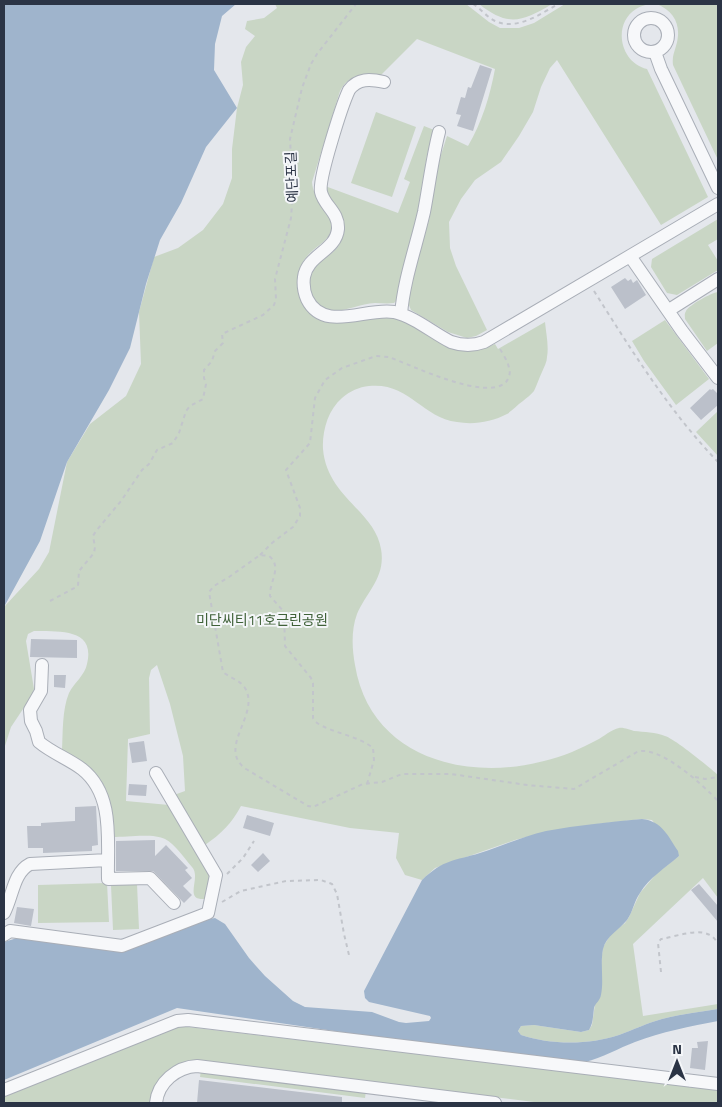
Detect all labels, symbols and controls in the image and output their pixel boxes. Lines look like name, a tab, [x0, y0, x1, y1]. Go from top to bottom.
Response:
street label: 예단포길	[280, 151, 302, 203]
park label: 미단씨티11호근린공원	[196, 609, 328, 630]
north arrow	[652, 1037, 702, 1087]
text: N	[672, 1038, 682, 1059]

